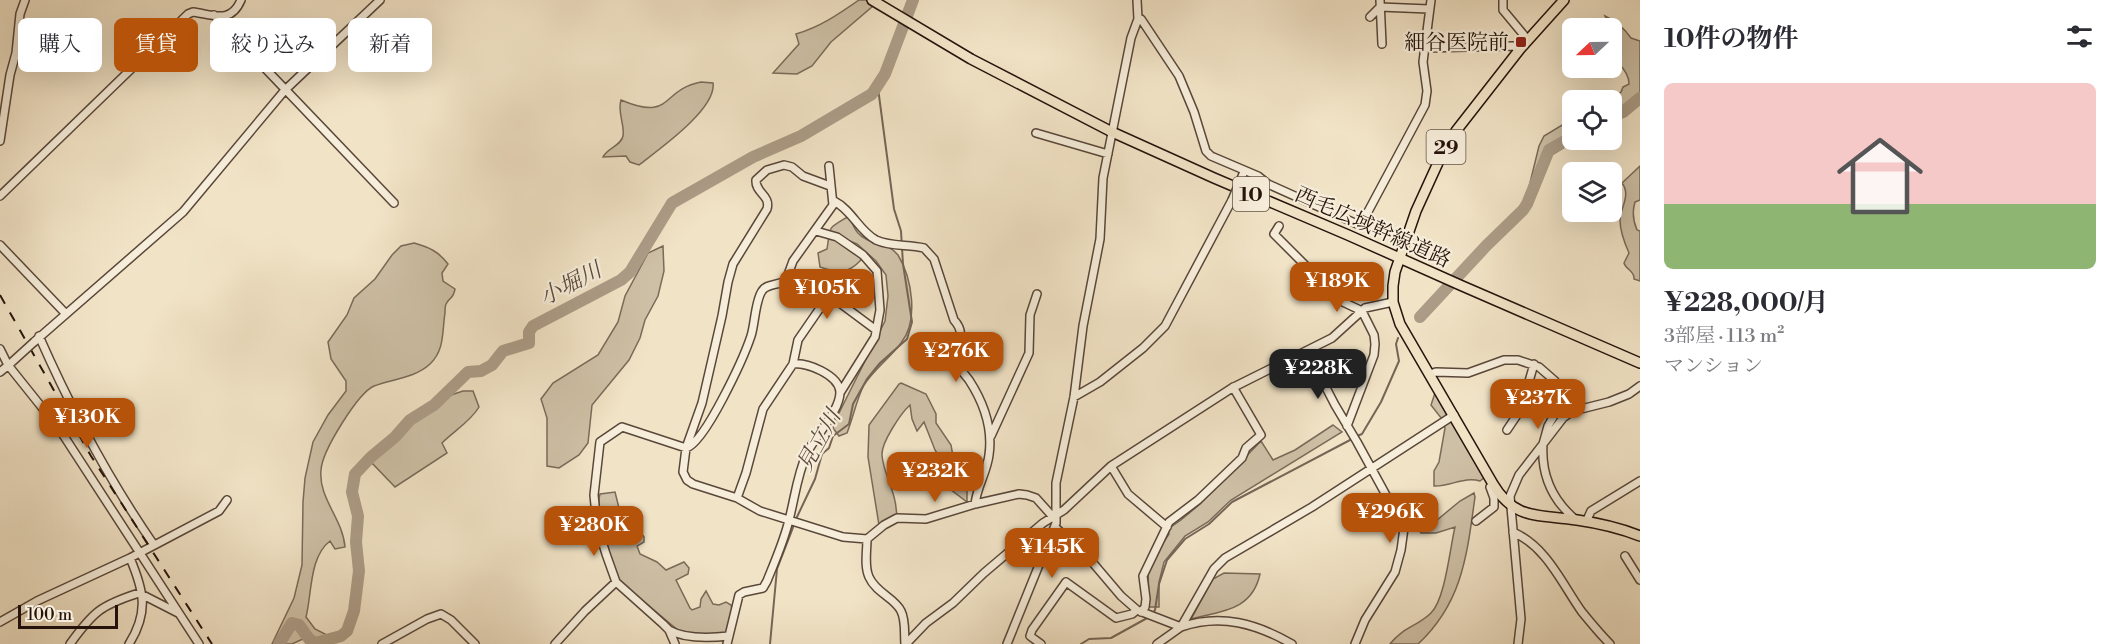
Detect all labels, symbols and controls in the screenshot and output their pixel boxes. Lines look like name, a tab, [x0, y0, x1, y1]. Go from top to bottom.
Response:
chip: 購入	[18, 18, 102, 72]
chip: 賃貸	[114, 18, 198, 72]
chip: 絞り込み	[210, 18, 336, 72]
chip: 新着	[348, 18, 432, 72]
north arrow	[1562, 18, 1622, 78]
map controls	[1562, 18, 1622, 222]
icon: filters	[2063, 20, 2096, 53]
text: 10件の物件	[1664, 23, 1799, 55]
place label: 細谷医院前	[1404, 30, 1509, 56]
marker: 細谷医院前	[1514, 35, 1528, 49]
button: locate	[1562, 90, 1622, 150]
icon: home	[1826, 122, 1934, 230]
road number: 29	[1426, 130, 1466, 164]
button: layers	[1562, 162, 1622, 222]
road number: 10	[1233, 177, 1269, 211]
street label: 西毛広域幹線道路	[1291, 182, 1455, 274]
water label: 小堀川	[535, 256, 608, 312]
pin: ¥189K	[1295, 262, 1379, 313]
pin: ¥105K	[785, 269, 869, 320]
text: ¥189K	[1304, 269, 1370, 294]
text: ¥105K	[793, 276, 861, 301]
text: ¥228,000/月	[1664, 287, 1829, 319]
text: 3部屋 · 113 m²	[1664, 324, 1784, 349]
pin: ¥276K	[914, 332, 998, 383]
text: ¥276K	[922, 339, 990, 364]
pin: ¥228K	[1276, 349, 1360, 400]
text: マンション	[1664, 354, 1763, 379]
text: ¥228K	[1283, 356, 1353, 381]
pin: ¥237K	[1496, 379, 1580, 430]
text: ¥237K	[1504, 386, 1572, 411]
pin: ¥130K	[45, 398, 129, 449]
water label: 見立川	[792, 404, 848, 476]
text: ¥130K	[53, 405, 121, 430]
pin: ¥232K	[893, 452, 977, 503]
text: ¥232K	[901, 459, 969, 484]
pin: ¥296K	[1348, 493, 1432, 544]
text: ¥296K	[1355, 500, 1425, 525]
pin: ¥280K	[552, 506, 636, 557]
text: ¥280K	[558, 513, 630, 538]
pin: ¥145K	[1010, 528, 1094, 579]
text: ¥145K	[1019, 535, 1085, 560]
scale bar	[18, 602, 118, 630]
text: 100 m	[27, 605, 72, 625]

